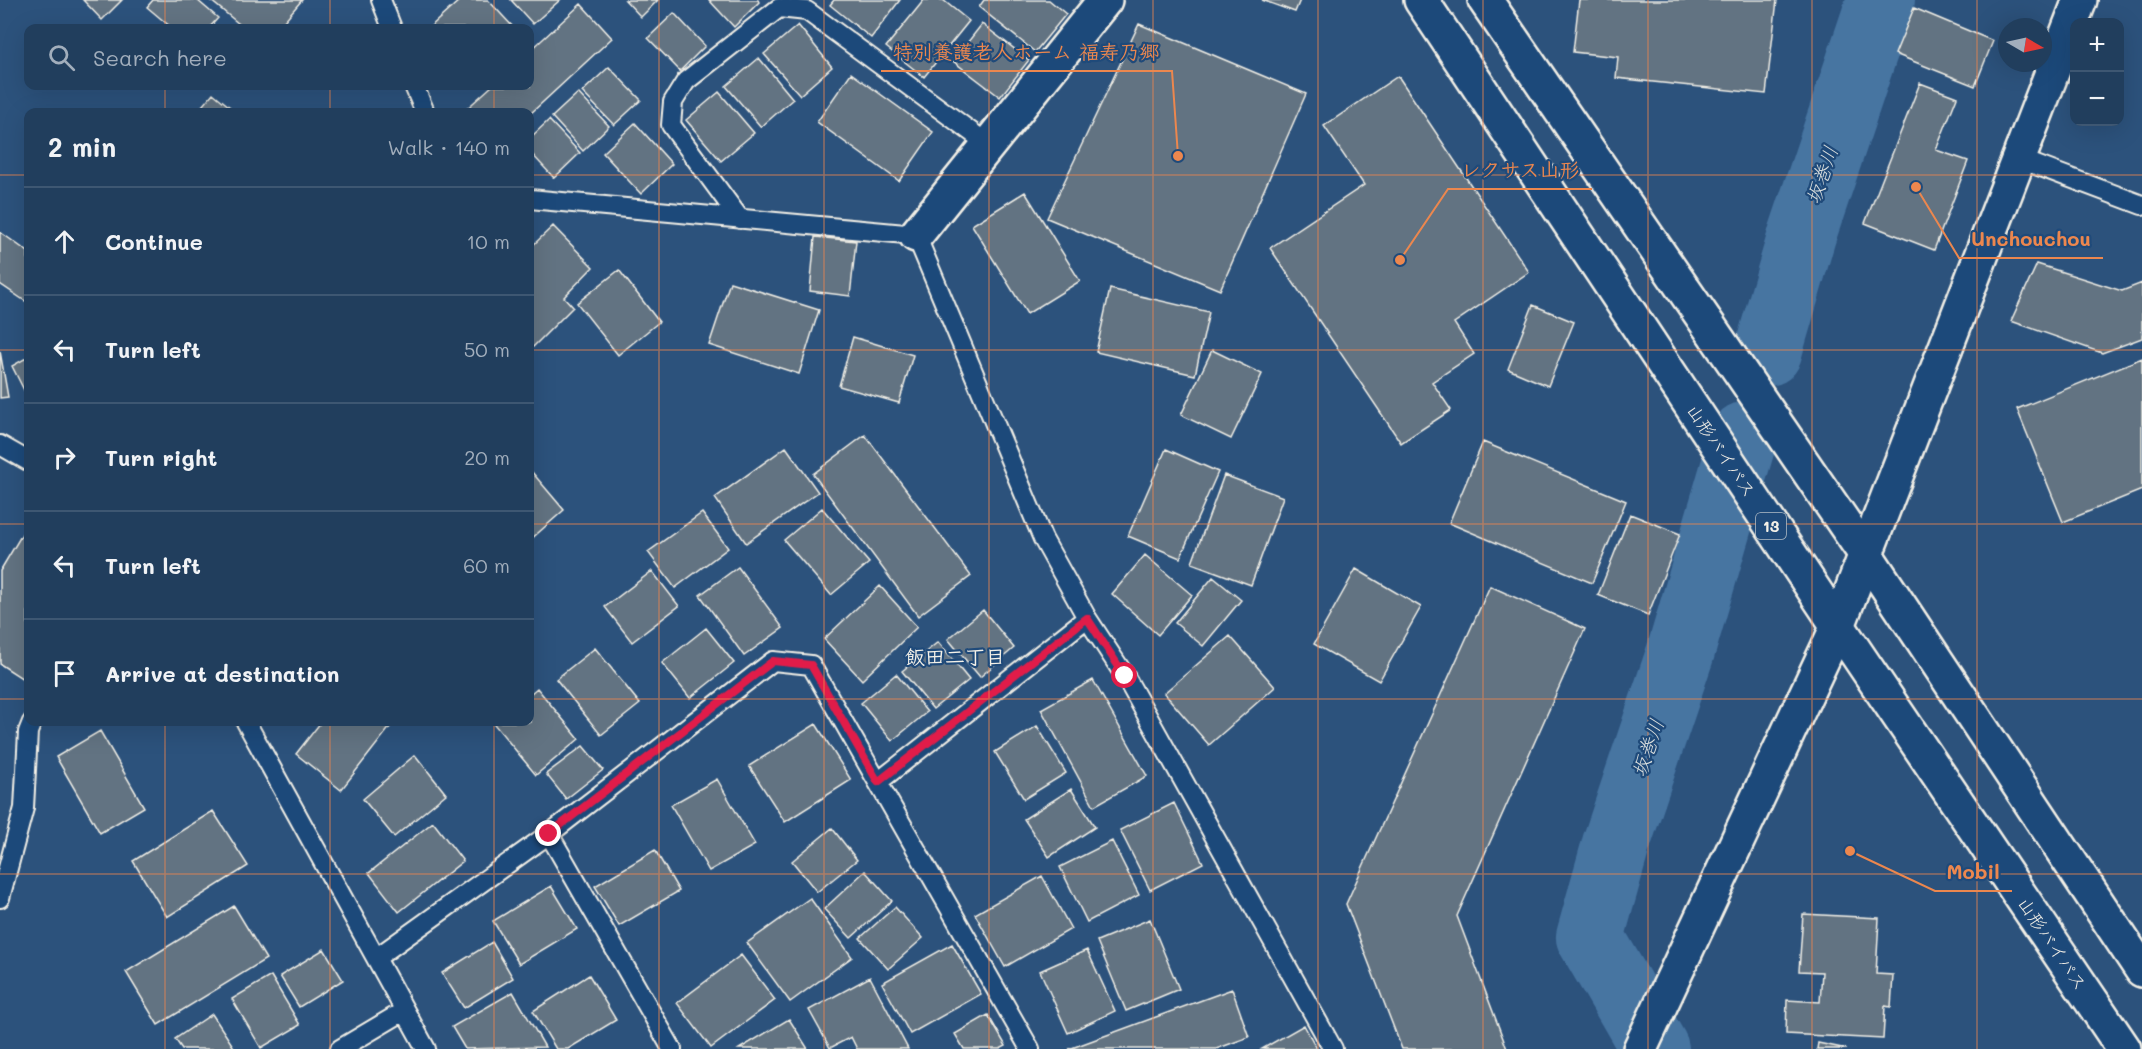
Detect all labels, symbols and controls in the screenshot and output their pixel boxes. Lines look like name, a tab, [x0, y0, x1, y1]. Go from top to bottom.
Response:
north arrow	[1998, 18, 2052, 72]
map controls	[2070, 18, 2124, 126]
button: +	[2070, 18, 2124, 72]
search box	[24, 24, 534, 90]
callout: 特別養護老人ホーム 福寿乃郷	[881, 33, 1172, 71]
text: 特別養護老人ホーム 福寿乃郷	[893, 38, 1159, 64]
icon: search	[45, 41, 78, 74]
text: Search here	[93, 43, 227, 72]
button: −	[2070, 72, 2124, 126]
text: 2 min	[48, 130, 116, 164]
text: Walk · 140 m	[387, 134, 510, 160]
water label: 坂巻川	[1799, 142, 1843, 207]
callout: レクサス山形	[1448, 151, 1592, 189]
text: レクサス山形	[1461, 156, 1579, 182]
callout: Unchouchou	[1959, 220, 2103, 258]
icon: ahead	[48, 225, 81, 258]
text: Unchouchou	[1971, 225, 2091, 251]
text: Continue	[105, 227, 203, 256]
text: 10 m	[466, 228, 510, 254]
icon: left	[48, 333, 81, 366]
text: Turn left	[105, 335, 201, 364]
text: 50 m	[464, 336, 510, 362]
street label: 山形バイパス	[1682, 399, 1762, 502]
icon: right	[48, 441, 81, 474]
text: Turn right	[105, 443, 217, 472]
text: 20 m	[464, 444, 510, 470]
road number: 13	[1756, 513, 1786, 539]
icon: left	[48, 549, 81, 582]
text: Turn left	[105, 551, 201, 580]
text: 60 m	[463, 552, 510, 578]
district label: 飯田二丁目	[905, 643, 1005, 669]
icon: arrive	[48, 657, 81, 690]
text: Arrive at destination	[105, 659, 340, 688]
route start	[1111, 662, 1137, 688]
water label: 坂巻川	[1625, 715, 1669, 780]
route end	[535, 820, 561, 846]
callout: Mobil	[1935, 853, 2012, 891]
text: Mobil	[1946, 858, 2000, 884]
street label: 山形バイパス	[2013, 892, 2093, 995]

